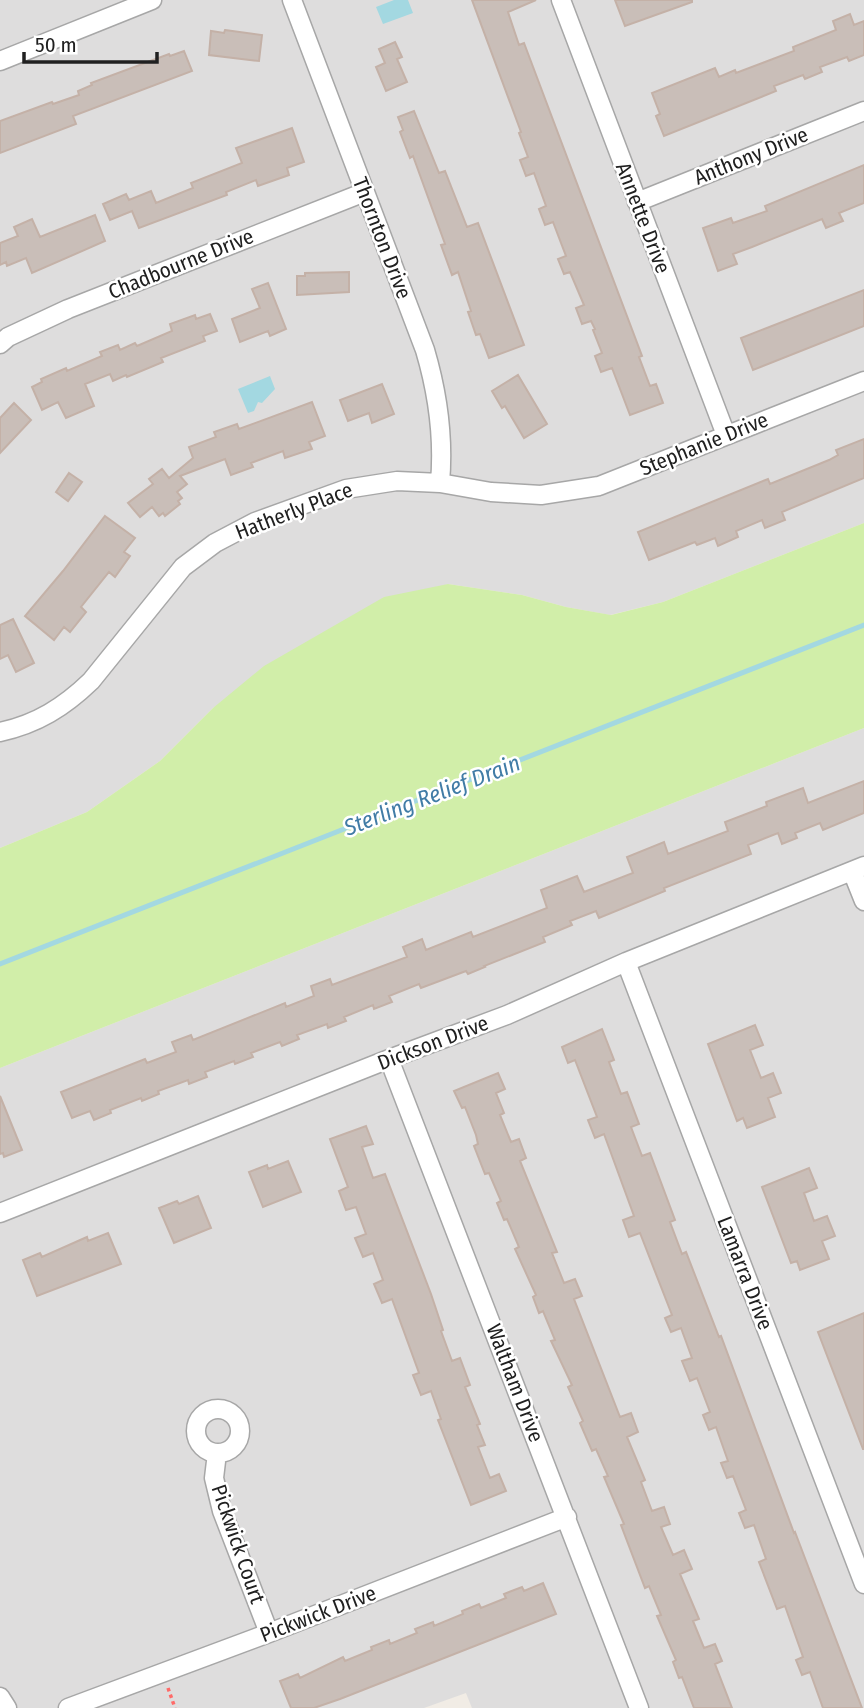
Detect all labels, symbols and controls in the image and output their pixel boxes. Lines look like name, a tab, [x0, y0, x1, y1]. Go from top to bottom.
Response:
scale bar	[24, 21, 158, 65]
text: 50 m	[35, 32, 77, 58]
street label: Anthony Drive	[690, 121, 812, 191]
street label: Annette Drive	[610, 159, 676, 277]
street label: Thornton Drive	[347, 173, 417, 303]
street label: Chadbourne Drive	[105, 223, 257, 305]
street label: Stephanie Drive	[636, 406, 772, 482]
street label: Hatherly Place	[232, 477, 356, 545]
water label: Sterling Relief Drain	[339, 748, 524, 842]
street label: Dickson Drive	[374, 1010, 492, 1076]
street label: Lamarra Drive	[711, 1213, 779, 1333]
street label: Waltham Drive	[481, 1320, 549, 1446]
street label: Pickwick Court	[205, 1481, 271, 1607]
street label: Pickwick Drive	[256, 1580, 380, 1648]

